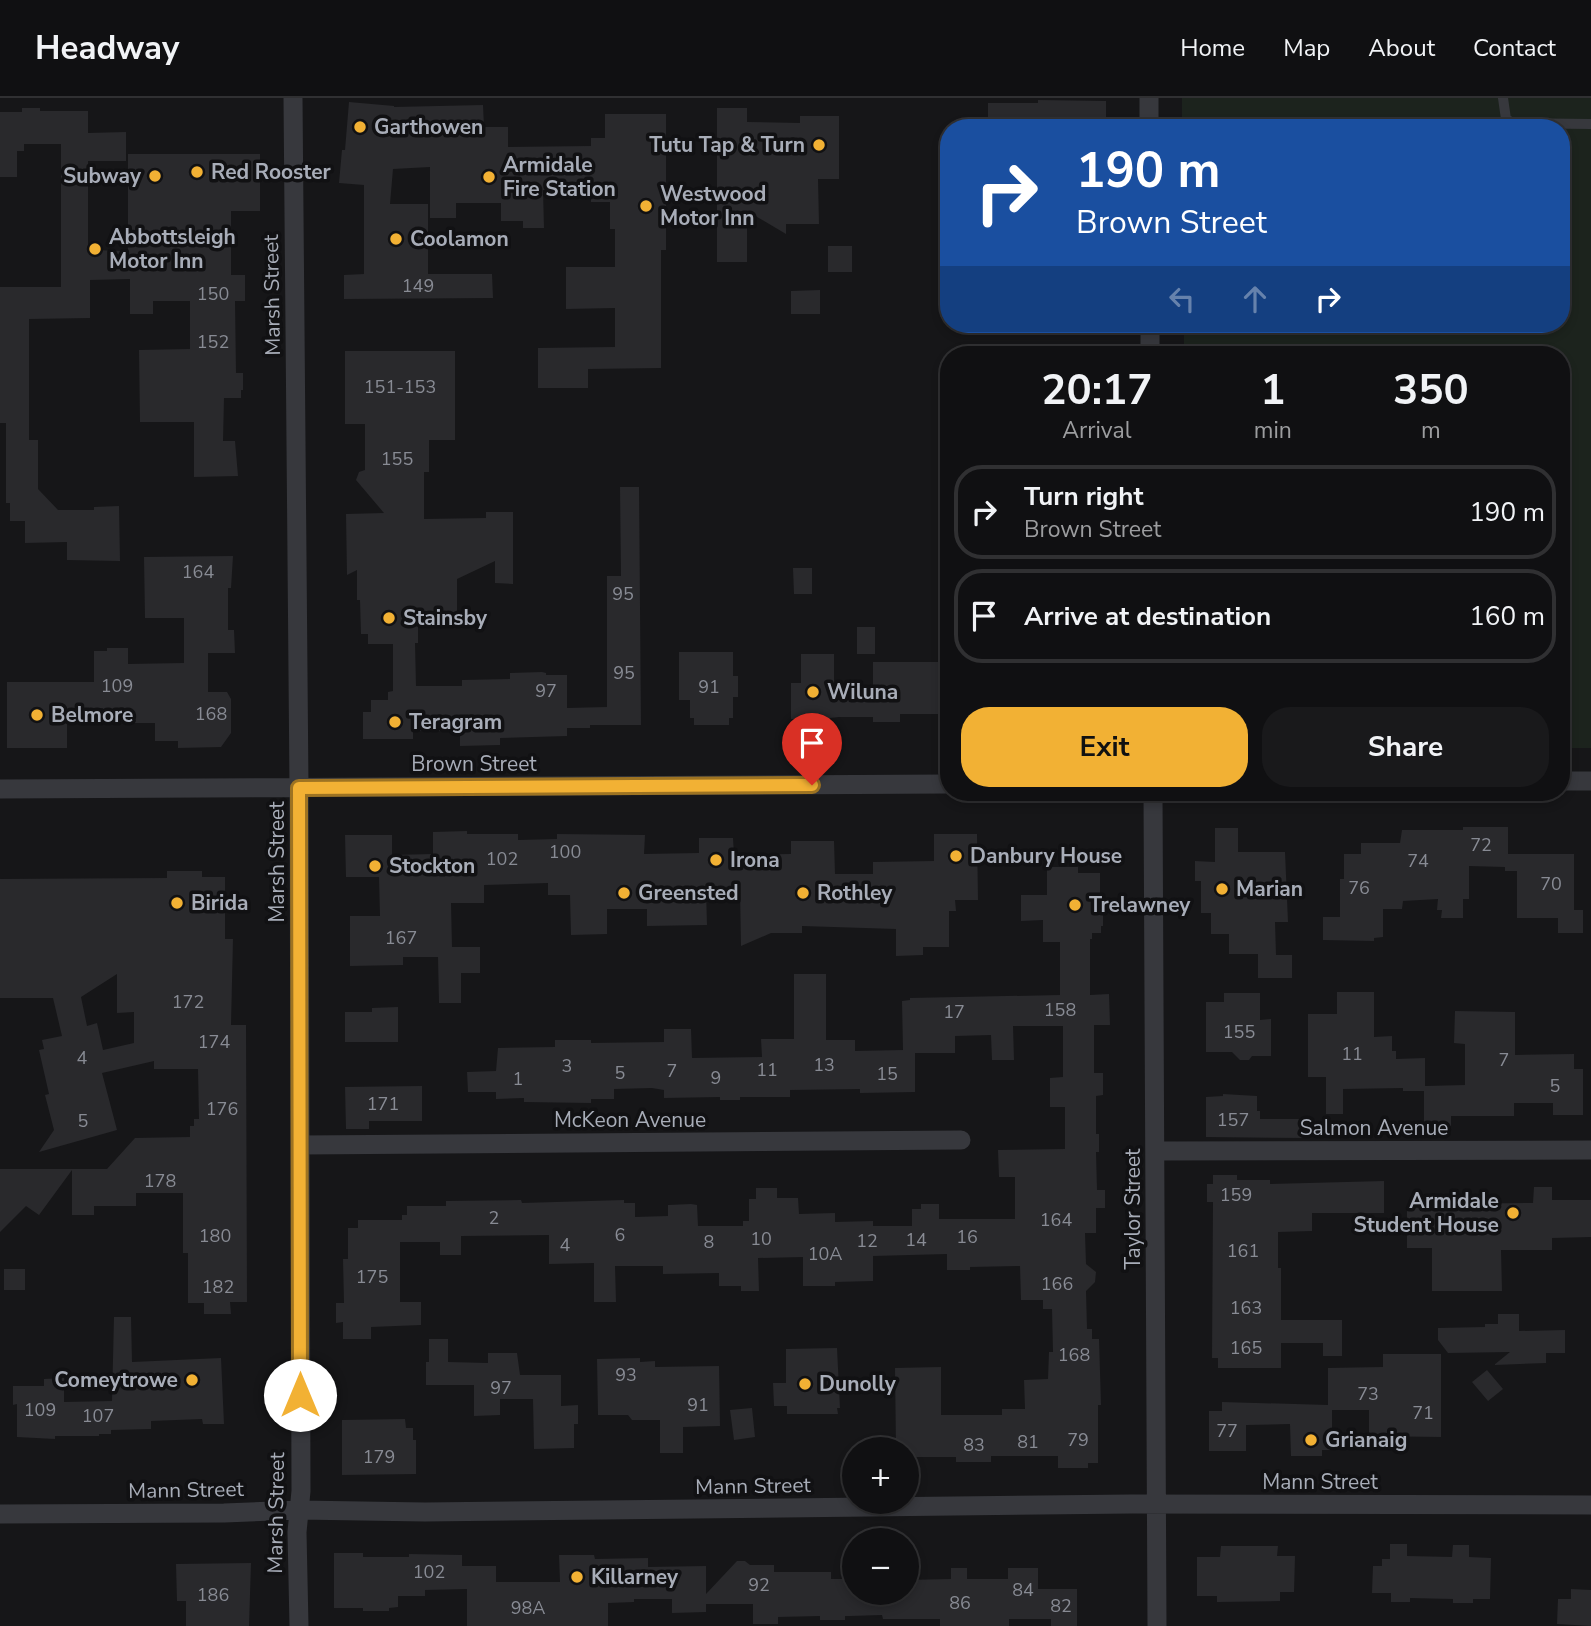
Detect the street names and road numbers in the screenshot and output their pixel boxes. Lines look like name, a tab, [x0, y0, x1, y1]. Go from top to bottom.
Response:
street label: Marsh Street	[257, 234, 287, 356]
street label: Brown Street	[411, 750, 537, 778]
street label: Marsh Street	[263, 801, 291, 923]
street label: McKeon Avenue	[554, 1106, 706, 1134]
street label: Salmon Avenue	[1300, 1114, 1448, 1142]
street label: Taylor Street	[1119, 1148, 1147, 1269]
street label: Marsh Street	[261, 1452, 291, 1574]
street label: Mann Street	[1262, 1468, 1378, 1496]
street label: Mann Street	[695, 1471, 812, 1501]
street label: Mann Street	[128, 1475, 245, 1505]

